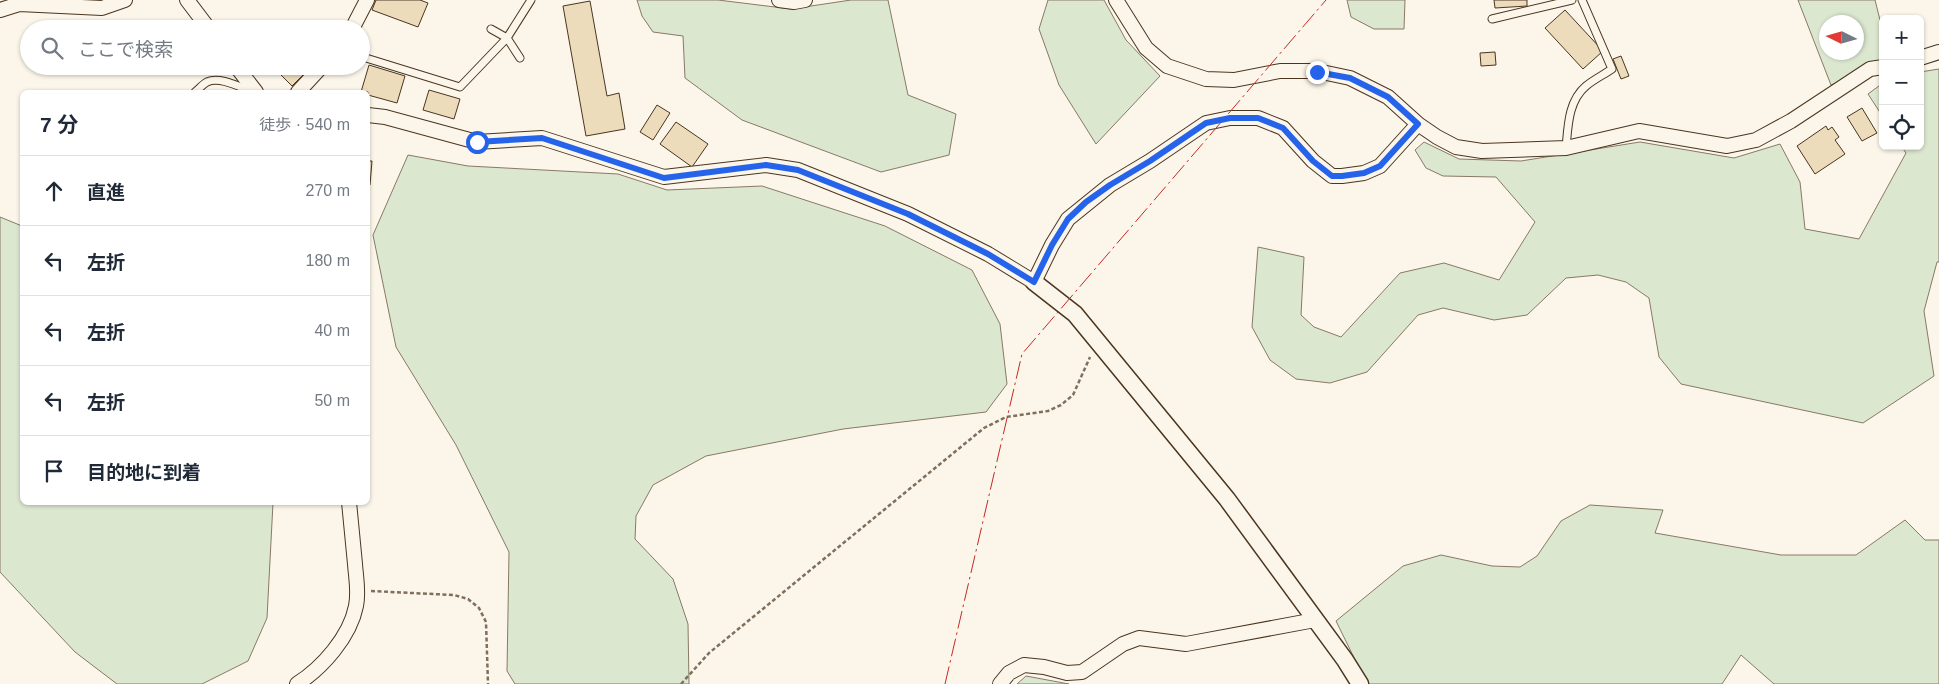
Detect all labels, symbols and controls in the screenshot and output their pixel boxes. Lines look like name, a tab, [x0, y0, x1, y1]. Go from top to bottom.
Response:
north arrow	[1819, 15, 1864, 60]
map controls	[1879, 15, 1924, 150]
button: +	[1879, 15, 1924, 60]
search box	[20, 20, 370, 75]
icon: search	[38, 34, 66, 62]
text: ここで検索	[78, 39, 173, 60]
button: −	[1879, 60, 1924, 105]
route end	[1306, 61, 1329, 84]
button: locate	[1879, 105, 1924, 150]
text: 7 分	[40, 113, 79, 136]
text: 徒歩 · 540 m	[259, 116, 350, 133]
route start	[466, 131, 489, 154]
icon: ahead	[40, 177, 68, 205]
text: 直進	[87, 182, 125, 203]
text: 270 m	[306, 182, 350, 199]
icon: left	[40, 247, 68, 275]
text: 左折	[87, 252, 125, 273]
text: 180 m	[306, 252, 350, 269]
icon: left	[40, 317, 68, 345]
text: 左折	[87, 322, 125, 343]
text: 40 m	[314, 322, 350, 339]
icon: left	[40, 387, 68, 415]
text: 左折	[87, 392, 125, 413]
text: 50 m	[314, 392, 350, 409]
icon: arrive	[40, 457, 68, 485]
text: 目的地に到着	[87, 462, 201, 483]

